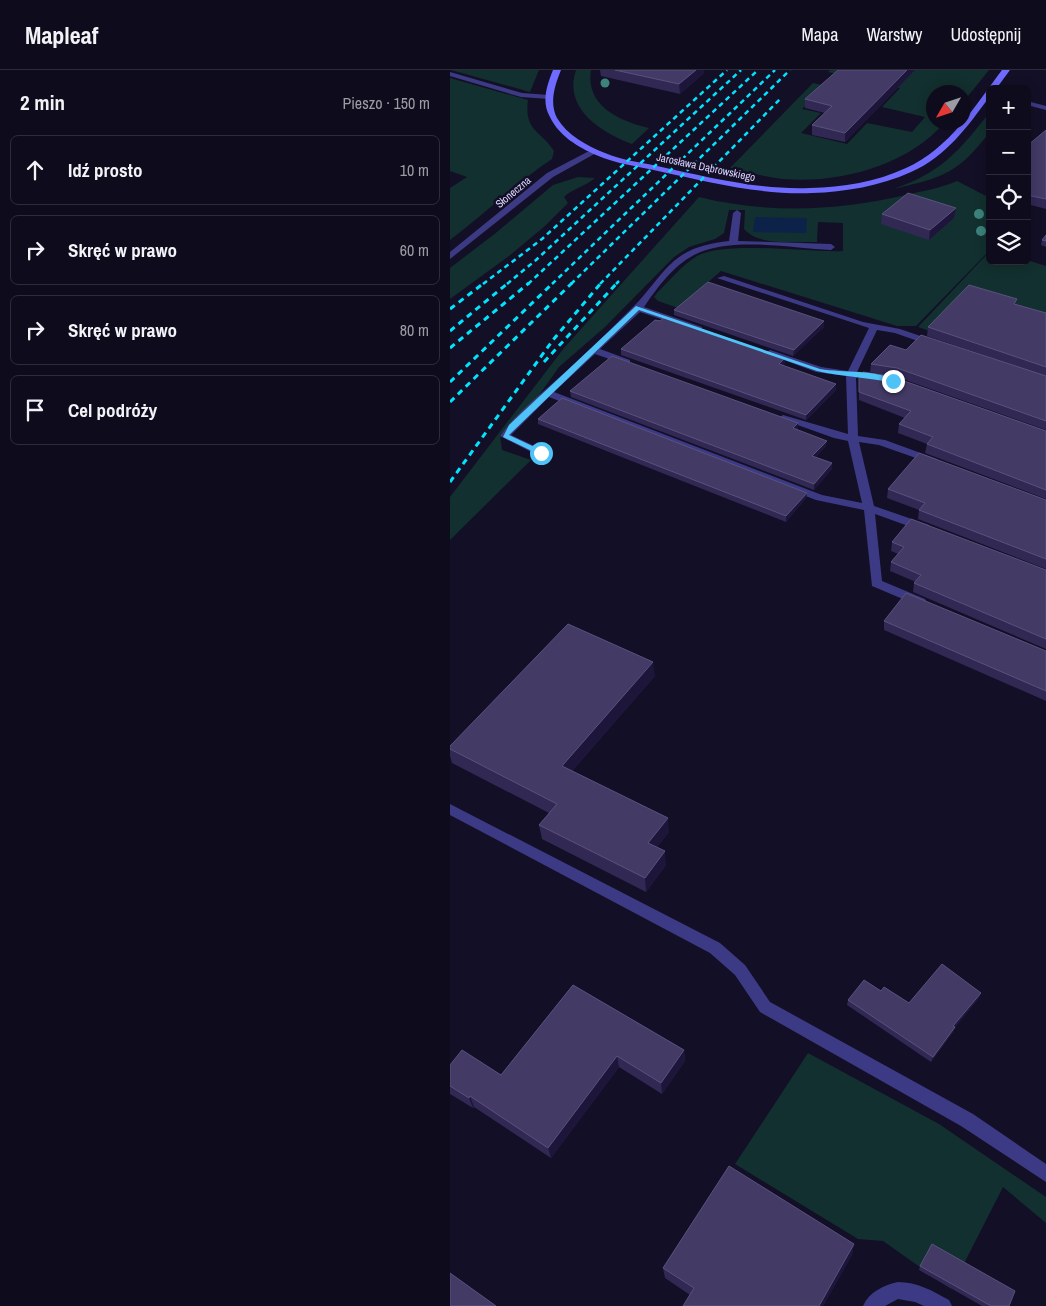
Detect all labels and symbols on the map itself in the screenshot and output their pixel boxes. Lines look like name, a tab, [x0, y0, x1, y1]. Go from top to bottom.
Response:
north arrow	[926, 85, 971, 130]
street label: Jarosława Dąbrowskiego	[655, 150, 757, 184]
street label: Słoneczna	[492, 173, 534, 211]
route end	[882, 370, 905, 393]
route start	[530, 442, 553, 465]

